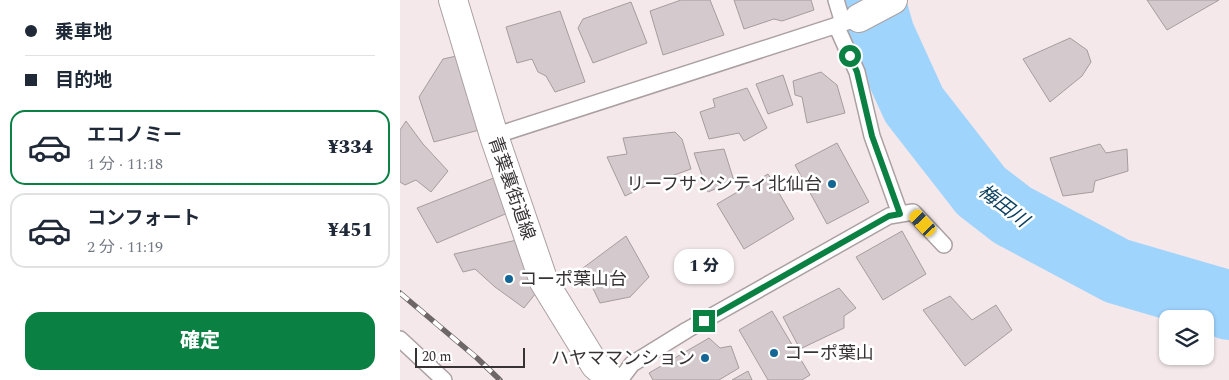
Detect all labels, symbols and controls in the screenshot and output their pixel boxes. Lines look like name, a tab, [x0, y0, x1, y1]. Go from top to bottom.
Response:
text: 乗車地	[55, 18, 112, 47]
route start	[839, 45, 861, 67]
text: 目的地	[55, 66, 112, 95]
text: エコノミー	[87, 121, 182, 150]
icon: car	[27, 125, 72, 170]
text: ¥334	[327, 133, 373, 162]
street label: 青葉裏街道線	[481, 133, 542, 244]
text: 1 分 · 11:18	[87, 152, 163, 176]
place label: リーフサンシティ北仙台	[626, 171, 822, 198]
water label: 梅田川	[972, 177, 1036, 236]
marker: リーフサンシティ北仙台	[826, 178, 838, 190]
text: コンフォート	[87, 204, 200, 233]
car	[907, 207, 938, 239]
icon: car	[27, 208, 72, 253]
text: ¥451	[327, 216, 373, 245]
text: 2 分 · 11:19	[87, 235, 163, 259]
callout: 1 分	[674, 248, 734, 284]
text: 1 分	[689, 254, 719, 278]
place label: コーポ葉山台	[519, 266, 627, 293]
marker: コーポ葉山台	[503, 273, 515, 285]
route end	[693, 310, 715, 332]
map controls	[1159, 310, 1214, 365]
button: layers	[1159, 310, 1214, 365]
button: 確定	[25, 312, 375, 370]
place label: コーポ葉山	[784, 340, 874, 367]
scale bar	[415, 345, 525, 368]
place label: ハヤママンション	[551, 345, 695, 372]
text: 20 m	[422, 346, 452, 367]
marker: コーポ葉山	[768, 347, 780, 359]
marker: ハヤママンション	[699, 352, 711, 364]

